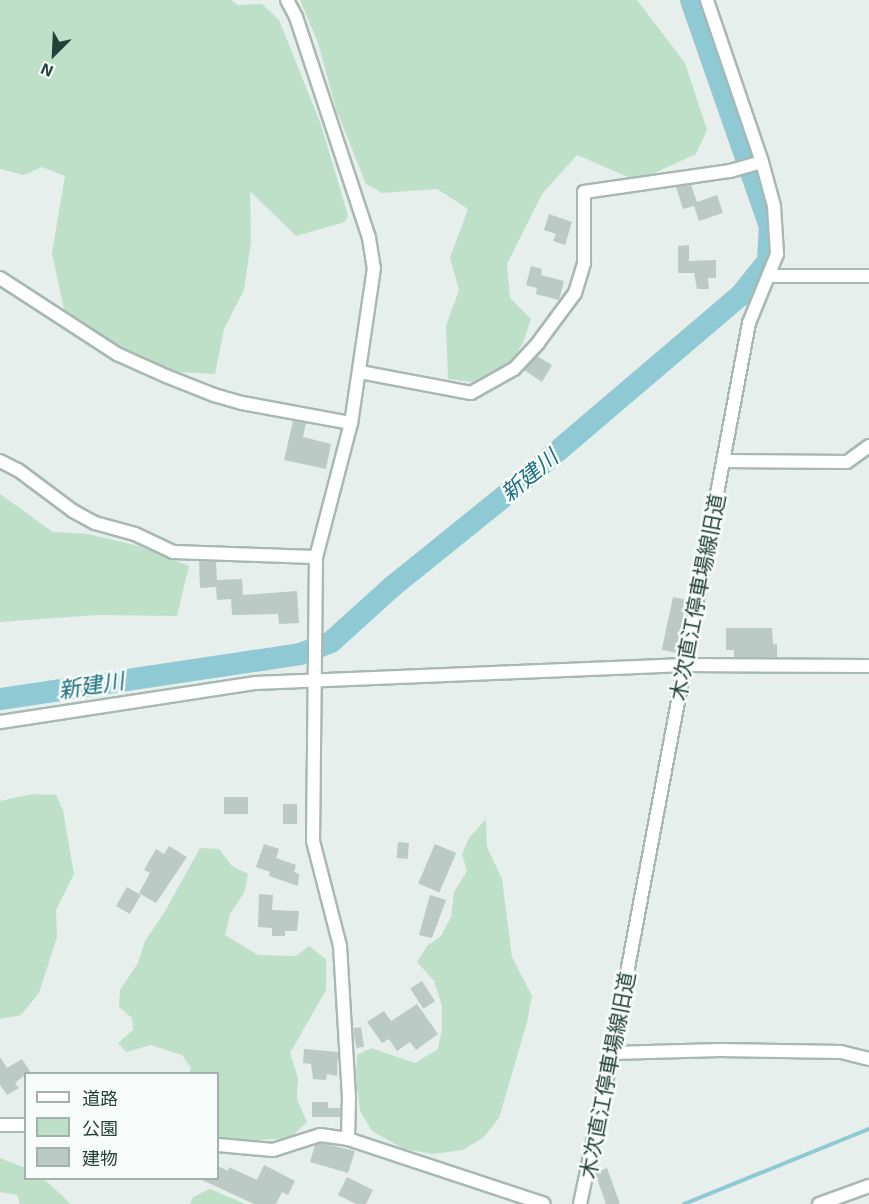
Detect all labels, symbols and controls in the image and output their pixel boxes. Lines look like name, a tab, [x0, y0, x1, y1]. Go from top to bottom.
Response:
north arrow	[24, 24, 84, 84]
text: N	[37, 60, 56, 82]
water label: 新建川	[495, 444, 563, 506]
street label: 木次直江停車場線旧道	[665, 492, 729, 702]
water label: 新建川	[56, 667, 126, 703]
street label: 木次直江停車場線旧道	[575, 970, 639, 1180]
legend	[24, 1072, 219, 1180]
text: 道路	[82, 1087, 118, 1109]
text: 公園	[82, 1117, 118, 1139]
text: 建物	[82, 1147, 118, 1169]

